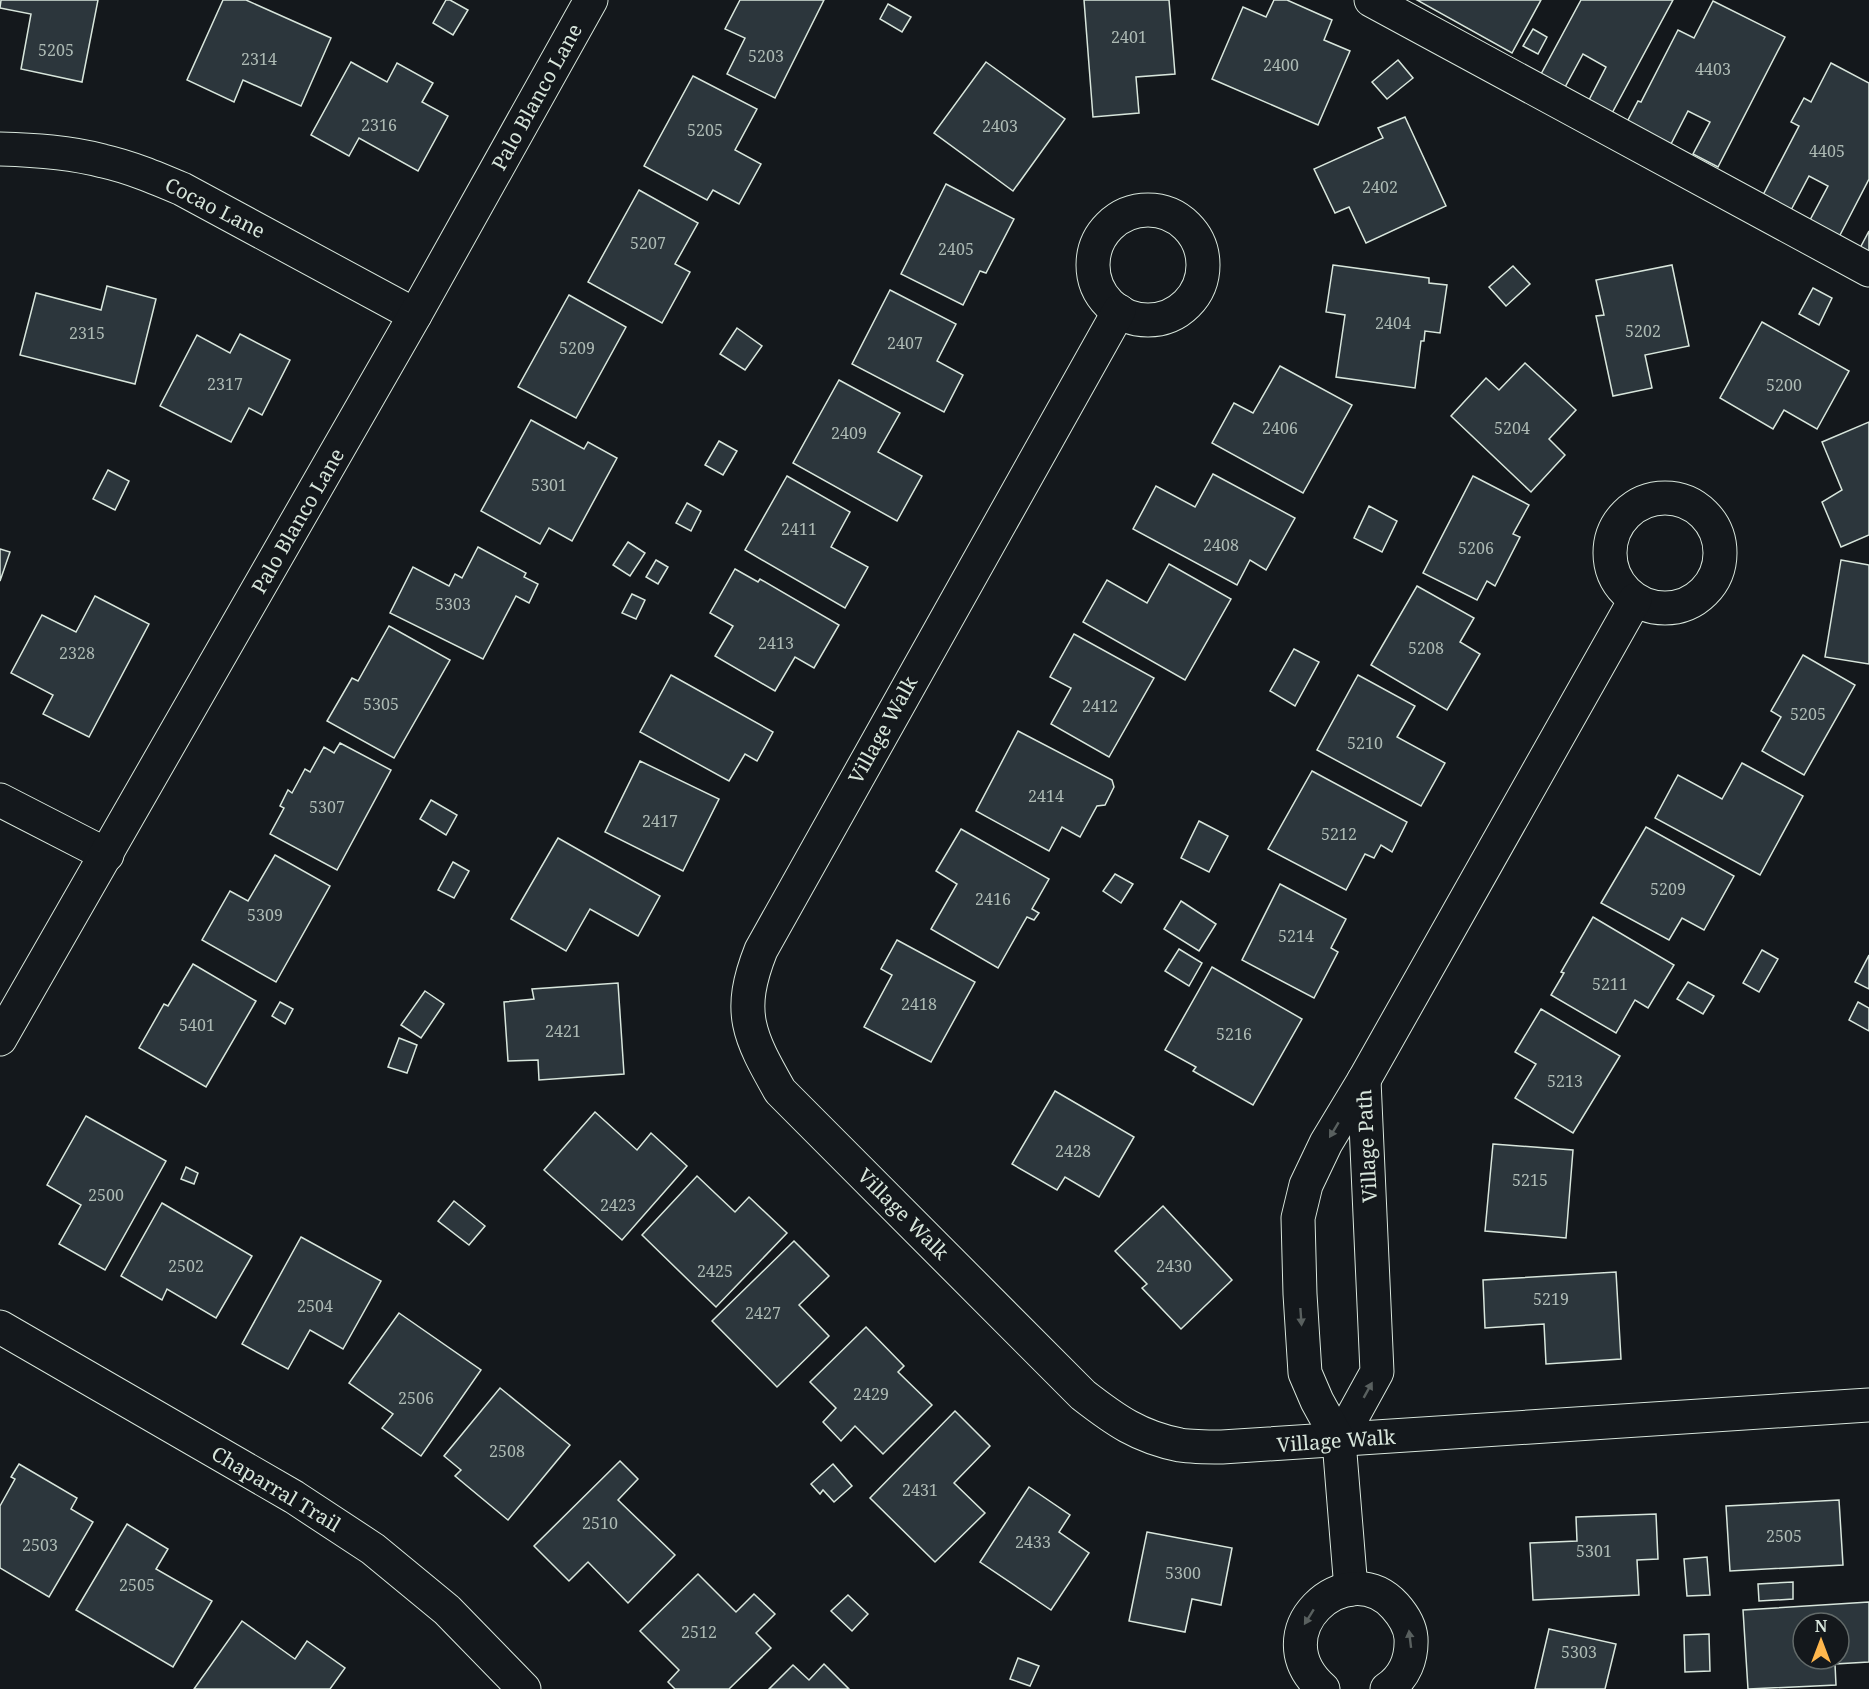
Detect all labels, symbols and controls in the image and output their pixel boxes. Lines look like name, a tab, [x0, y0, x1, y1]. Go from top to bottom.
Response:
street label: Palo Blanco Lane	[485, 19, 588, 175]
house number: 2401	[1111, 26, 1147, 48]
house number: 5205	[38, 39, 74, 61]
house number: 5203	[748, 45, 784, 67]
house number: 2314	[241, 48, 277, 70]
house number: 2400	[1263, 54, 1299, 76]
house number: 4403	[1695, 58, 1731, 80]
house number: 2316	[361, 114, 397, 136]
house number: 2403	[982, 115, 1018, 137]
house number: 5205	[687, 119, 723, 141]
house number: 4405	[1809, 140, 1845, 162]
street label: Cocao Lane	[161, 171, 270, 244]
house number: 2402	[1362, 176, 1398, 198]
house number: 5207	[630, 232, 666, 254]
house number: 2405	[938, 238, 974, 260]
house number: 2404	[1375, 312, 1411, 334]
house number: 5202	[1625, 320, 1661, 342]
house number: 2315	[69, 322, 105, 344]
house number: 2407	[887, 332, 923, 354]
house number: 5209	[559, 337, 595, 359]
house number: 2317	[207, 373, 243, 395]
house number: 5200	[1766, 374, 1802, 396]
house number: 2406	[1262, 417, 1298, 439]
house number: 5204	[1494, 417, 1530, 439]
house number: 2409	[831, 422, 867, 444]
street label: Palo Blanco Lane	[245, 443, 350, 598]
house number: 5301	[531, 474, 567, 496]
house number: 2411	[781, 518, 817, 540]
house number: 2408	[1203, 534, 1239, 556]
house number: 5206	[1458, 537, 1494, 559]
house number: 5303	[435, 593, 471, 615]
house number: 2413	[758, 632, 794, 654]
house number: 5208	[1408, 637, 1444, 659]
house number: 2328	[59, 642, 95, 664]
street label: Village Walk	[842, 671, 923, 788]
house number: 5305	[363, 693, 399, 715]
house number: 2412	[1082, 695, 1118, 717]
house number: 5205	[1790, 703, 1826, 725]
house number: 5210	[1347, 732, 1383, 754]
house number: 2414	[1028, 785, 1064, 807]
house number: 5307	[309, 796, 345, 818]
house number: 2417	[642, 810, 678, 832]
house number: 5212	[1321, 823, 1357, 845]
house number: 5209	[1650, 878, 1686, 900]
house number: 2416	[975, 888, 1011, 910]
house number: 5309	[247, 904, 283, 926]
house number: 5214	[1278, 925, 1314, 947]
house number: 5211	[1592, 973, 1628, 995]
house number: 2418	[901, 993, 937, 1015]
house number: 5401	[179, 1014, 215, 1036]
house number: 2421	[545, 1020, 581, 1042]
house number: 5216	[1216, 1023, 1252, 1045]
house number: 5213	[1547, 1070, 1583, 1092]
street label: Village Path	[1350, 1088, 1383, 1203]
one-way arrow	[1328, 1122, 1339, 1138]
house number: 2428	[1055, 1140, 1091, 1162]
street label: Village Walk	[852, 1162, 955, 1265]
house number: 5215	[1512, 1169, 1548, 1191]
house number: 2500	[88, 1184, 124, 1206]
house number: 2423	[600, 1194, 636, 1216]
house number: 2502	[168, 1255, 204, 1277]
house number: 2430	[1156, 1255, 1192, 1277]
house number: 2425	[697, 1260, 733, 1282]
house number: 5219	[1533, 1288, 1569, 1310]
house number: 2504	[297, 1295, 333, 1317]
house number: 2427	[745, 1302, 781, 1324]
one-way arrow	[1296, 1308, 1306, 1327]
one-way arrow	[1363, 1381, 1373, 1398]
house number: 2429	[853, 1383, 889, 1405]
house number: 2506	[398, 1387, 434, 1409]
street label: Village Walk	[1276, 1423, 1397, 1458]
street label: Chaparral Trail	[207, 1439, 346, 1538]
house number: 2508	[489, 1440, 525, 1462]
house number: 2431	[902, 1479, 938, 1501]
house number: 2510	[582, 1512, 618, 1534]
house number: 2505	[1766, 1525, 1802, 1547]
house number: 2433	[1015, 1531, 1051, 1553]
house number: 2503	[22, 1534, 58, 1556]
house number: 5301	[1576, 1540, 1612, 1562]
house number: 5300	[1165, 1562, 1201, 1584]
house number: 2505	[119, 1574, 155, 1596]
one-way arrow	[1304, 1609, 1315, 1625]
north arrow	[1791, 1611, 1851, 1671]
text: N	[1815, 1615, 1828, 1637]
house number: 2512	[681, 1621, 717, 1643]
one-way arrow	[1405, 1629, 1415, 1648]
house number: 5303	[1561, 1641, 1597, 1663]

